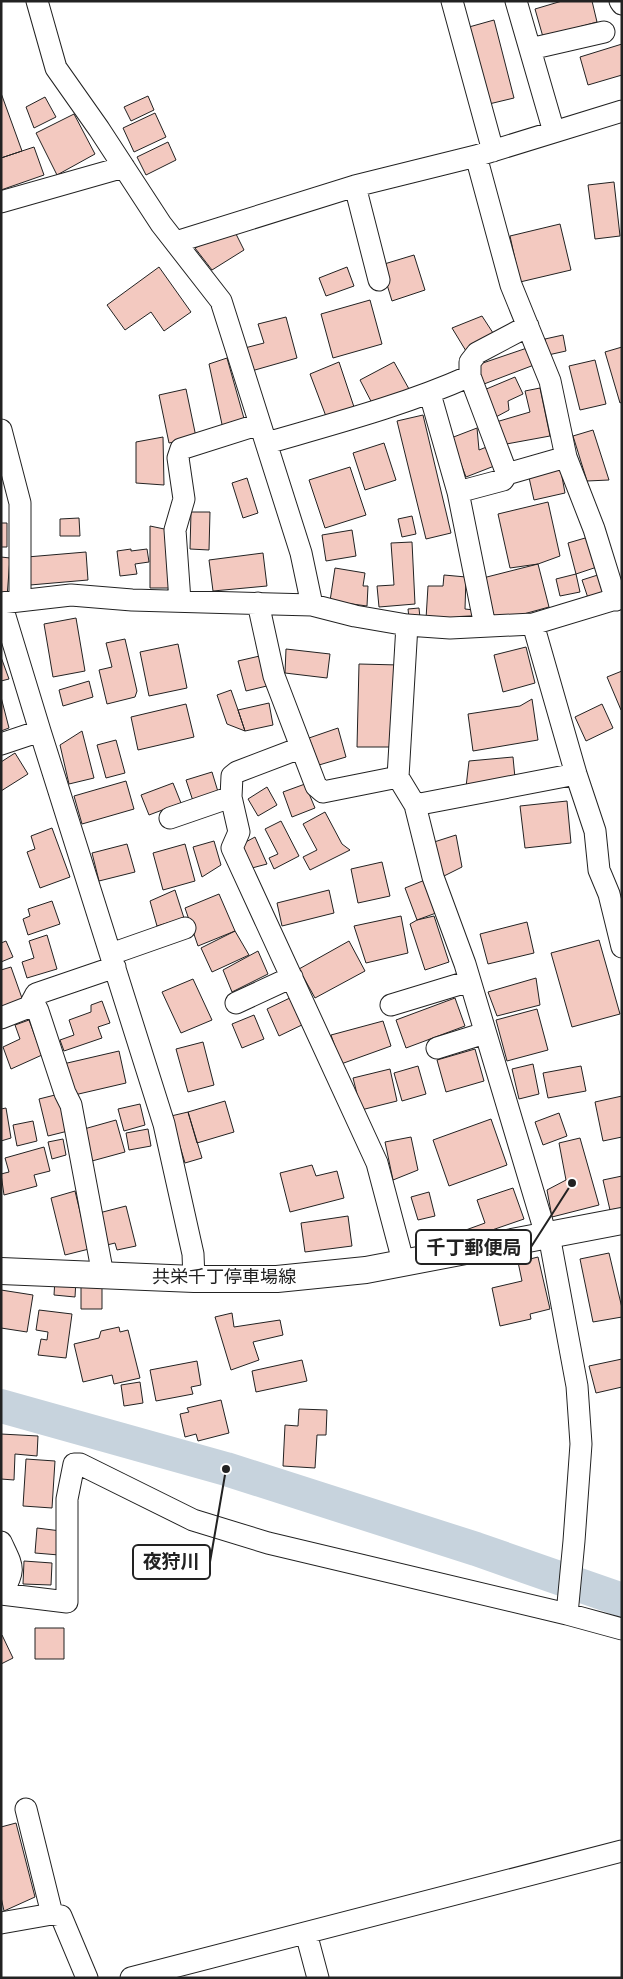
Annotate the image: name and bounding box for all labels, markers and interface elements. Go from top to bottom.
callout: 千丁郵便局 [416,1230,531,1264]
text: 千丁郵便局 [426,1236,522,1259]
street label: 共栄千丁停車場線 [152,1266,296,1287]
callout: 夜狩川 [133,1545,210,1579]
text: 夜狩川 [142,1550,200,1573]

